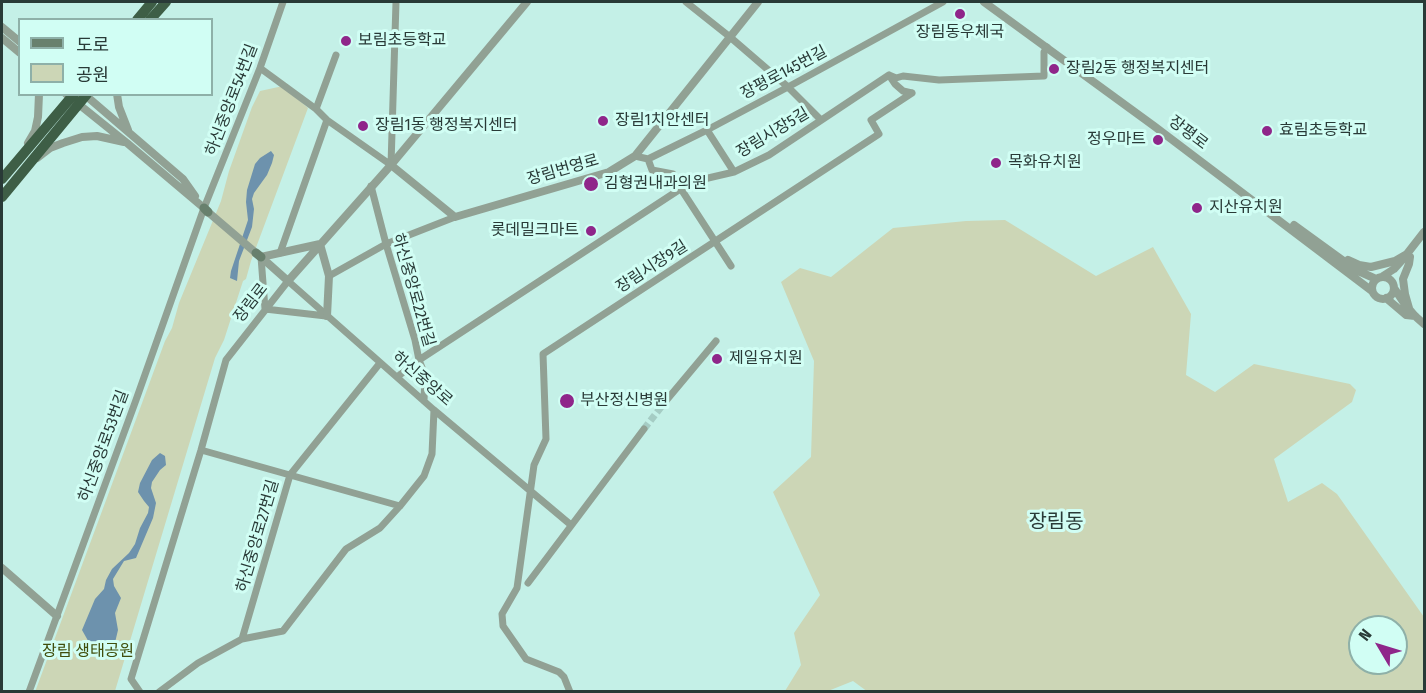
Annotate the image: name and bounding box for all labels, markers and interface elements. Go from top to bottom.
marker: 장림동우체국 [953,7,967,21]
legend [18,18,213,96]
place label: 장림동우체국 [916,23,1004,43]
place label: 보림초등학교 [358,31,446,51]
text: 도로 [76,34,109,56]
marker: 보림초등학교 [339,34,353,48]
street label: 하신중앙로54번길 [202,41,262,159]
street label: 장평로145번길 [738,42,830,104]
place label: 장림2동 행정복지센터 [1066,59,1209,79]
marker: 장림2동 행정복지센터 [1047,62,1061,76]
text: 공원 [76,64,109,86]
street label: 장림시장5길 [733,104,813,162]
place label: 장림1치안센터 [615,111,710,131]
street label: 장평로 [1165,112,1211,154]
marker: 장림1치안센터 [596,114,610,128]
place label: 장림1동 행정복지센터 [375,116,517,136]
marker: 장림1동 행정복지센터 [356,119,370,133]
place label: 효림초등학교 [1279,121,1367,141]
marker: 효림초등학교 [1260,124,1274,138]
place label: 정우마트 [1087,130,1146,150]
marker: 정우마트 [1151,133,1165,147]
street label: 장림번영로 [525,151,601,189]
place label: 목화유치원 [1008,153,1082,173]
marker: 목화유치원 [989,156,1003,170]
place label: 김형권내과의원 [604,174,707,194]
marker: 김형권내과의원 [582,175,600,193]
place label: 지산유치원 [1209,198,1283,218]
marker: 지산유치원 [1190,201,1204,215]
place label: 롯데밀크마트 [491,221,579,241]
marker: 롯데밀크마트 [584,224,598,238]
street label: 하신중앙로22번길 [388,231,438,349]
street label: 장림시장9길 [613,237,691,297]
street label: 장림로 [230,280,272,326]
street label: 하신중앙로 [388,348,456,410]
place label: 제일유치원 [729,349,803,369]
marker: 제일유치원 [710,352,724,366]
street label: 하신중앙로53번길 [75,388,133,504]
place label: 부산정신병원 [580,391,668,411]
marker: 부산정신병원 [558,392,576,410]
street label: 하신중앙로27번길 [233,477,283,595]
district label: 장림동 [1028,510,1084,534]
north arrow [1348,615,1408,675]
text: N [1355,625,1375,644]
park label: 장림 생태공원 [42,642,134,662]

